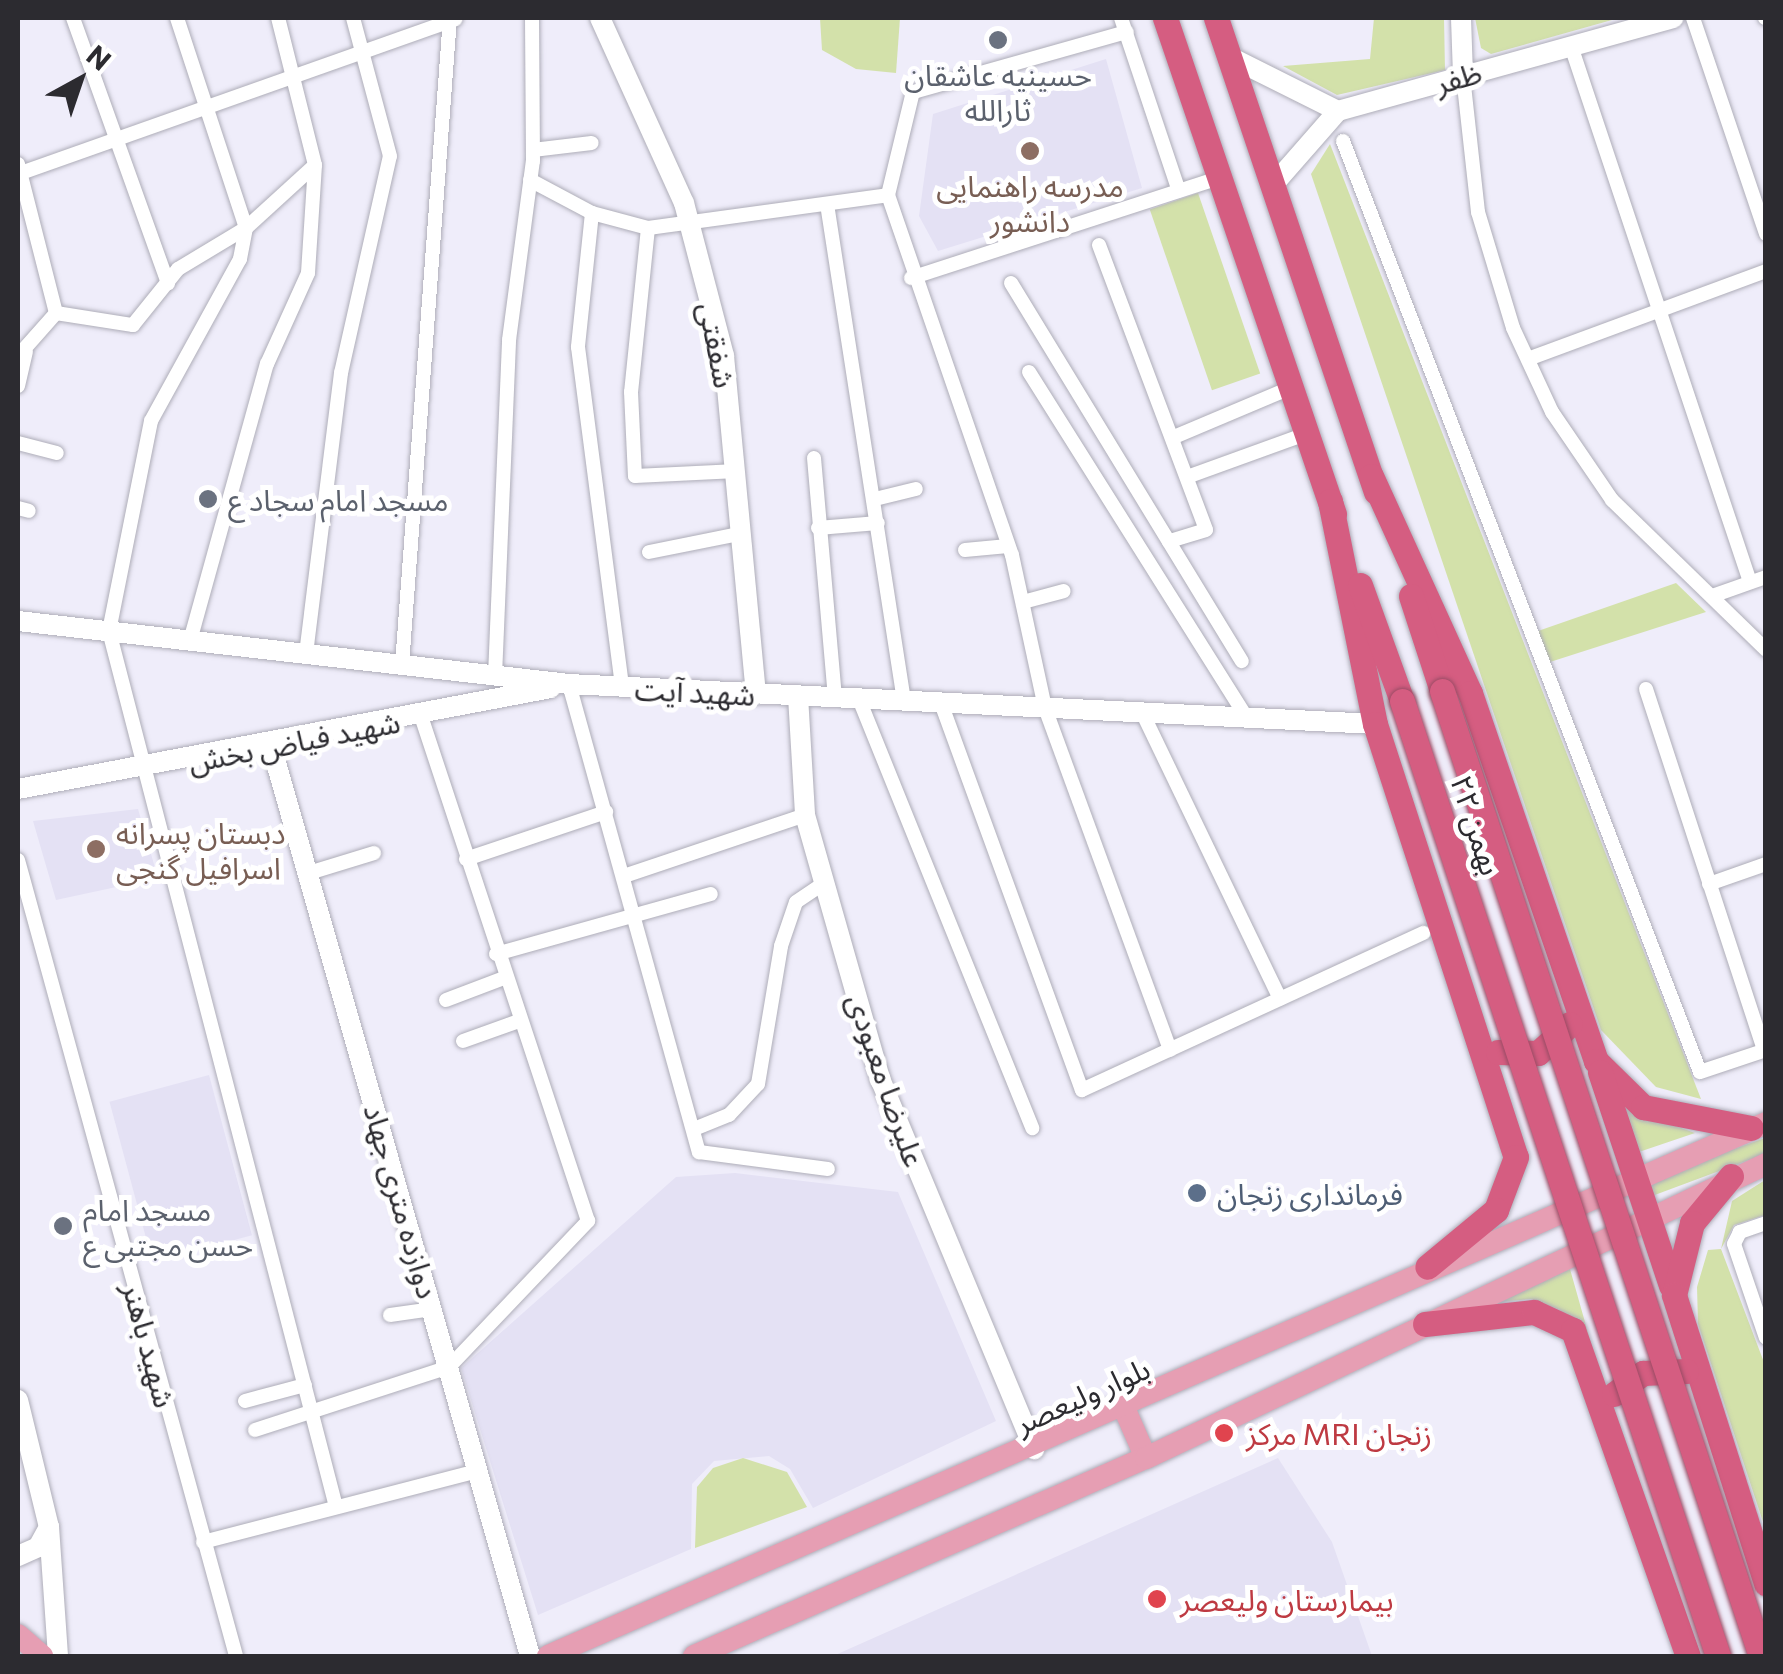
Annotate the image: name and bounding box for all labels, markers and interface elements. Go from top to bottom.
marker: حسینیه عاشقان ثارالله [987,29,1009,51]
north arrow [30,30,130,130]
text: N [80,37,118,77]
street label: ظفر [1430,53,1486,101]
place label: حسینیه عاشقان ثارالله [904,56,1092,126]
marker: مدرسه راهنمایی دانشور [1019,140,1041,162]
place label: مدرسه راهنمایی دانشور [936,167,1124,238]
street label: شفقتی [692,299,744,391]
place label: مسجد امام سجاد ع [228,481,449,517]
marker: مسجد امام سجاد ع [197,488,219,510]
street label: شهید آیت [634,670,756,712]
street label: شهید فیاض بخش [185,703,403,779]
street label: ۲۲ بهمن [1444,771,1510,879]
place label: دبستان پسرانه اسرافیل گنجی [116,814,285,884]
marker: دبستان پسرانه اسرافیل گنجی [85,838,107,860]
street label: علیرضا معبودی [841,989,933,1171]
street label: دوازده متری جهاد [357,1100,447,1302]
place label: فرمانداری زنجان [1217,1175,1403,1211]
marker: فرمانداری زنجان [1186,1182,1208,1204]
place label: مسجد امام حسن مجتبی ع [83,1191,253,1262]
marker: مسجد امام حسن مجتبی ع [52,1215,74,1237]
street label: شهید باهنر [116,1279,184,1411]
street label: بلوار ولیعصر [1009,1349,1155,1441]
place label: مرکز MRI زنجان [1246,1415,1432,1451]
marker: مرکز MRI زنجان [1211,1420,1237,1446]
place label: بیمارستان ولیعصر [1180,1581,1394,1617]
marker: بیمارستان ولیعصر [1144,1586,1170,1612]

